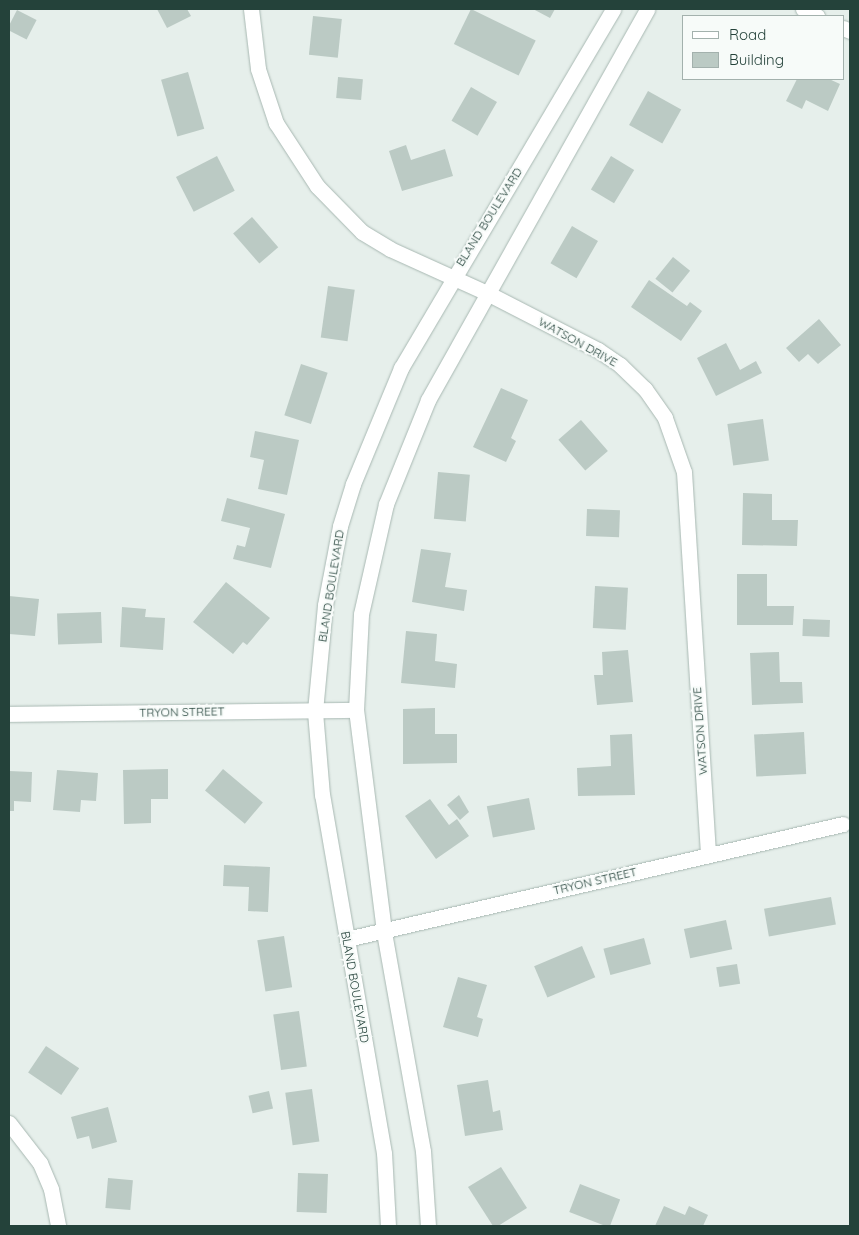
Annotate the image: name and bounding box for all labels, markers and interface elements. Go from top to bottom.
legend [682,15,844,80]
text: Road [729,25,766,44]
text: Building [729,50,784,69]
street label: BLAND BOULEVARD [453,165,525,269]
street label: WATSON DRIVE [536,314,620,370]
street label: BLAND BOULEVARD [315,529,347,643]
street label: WATSON DRIVE [690,687,710,775]
street label: TRYON STREET [139,704,225,720]
street label: TRYON STREET [552,864,638,898]
street label: BLAND BOULEVARD [338,930,372,1044]

